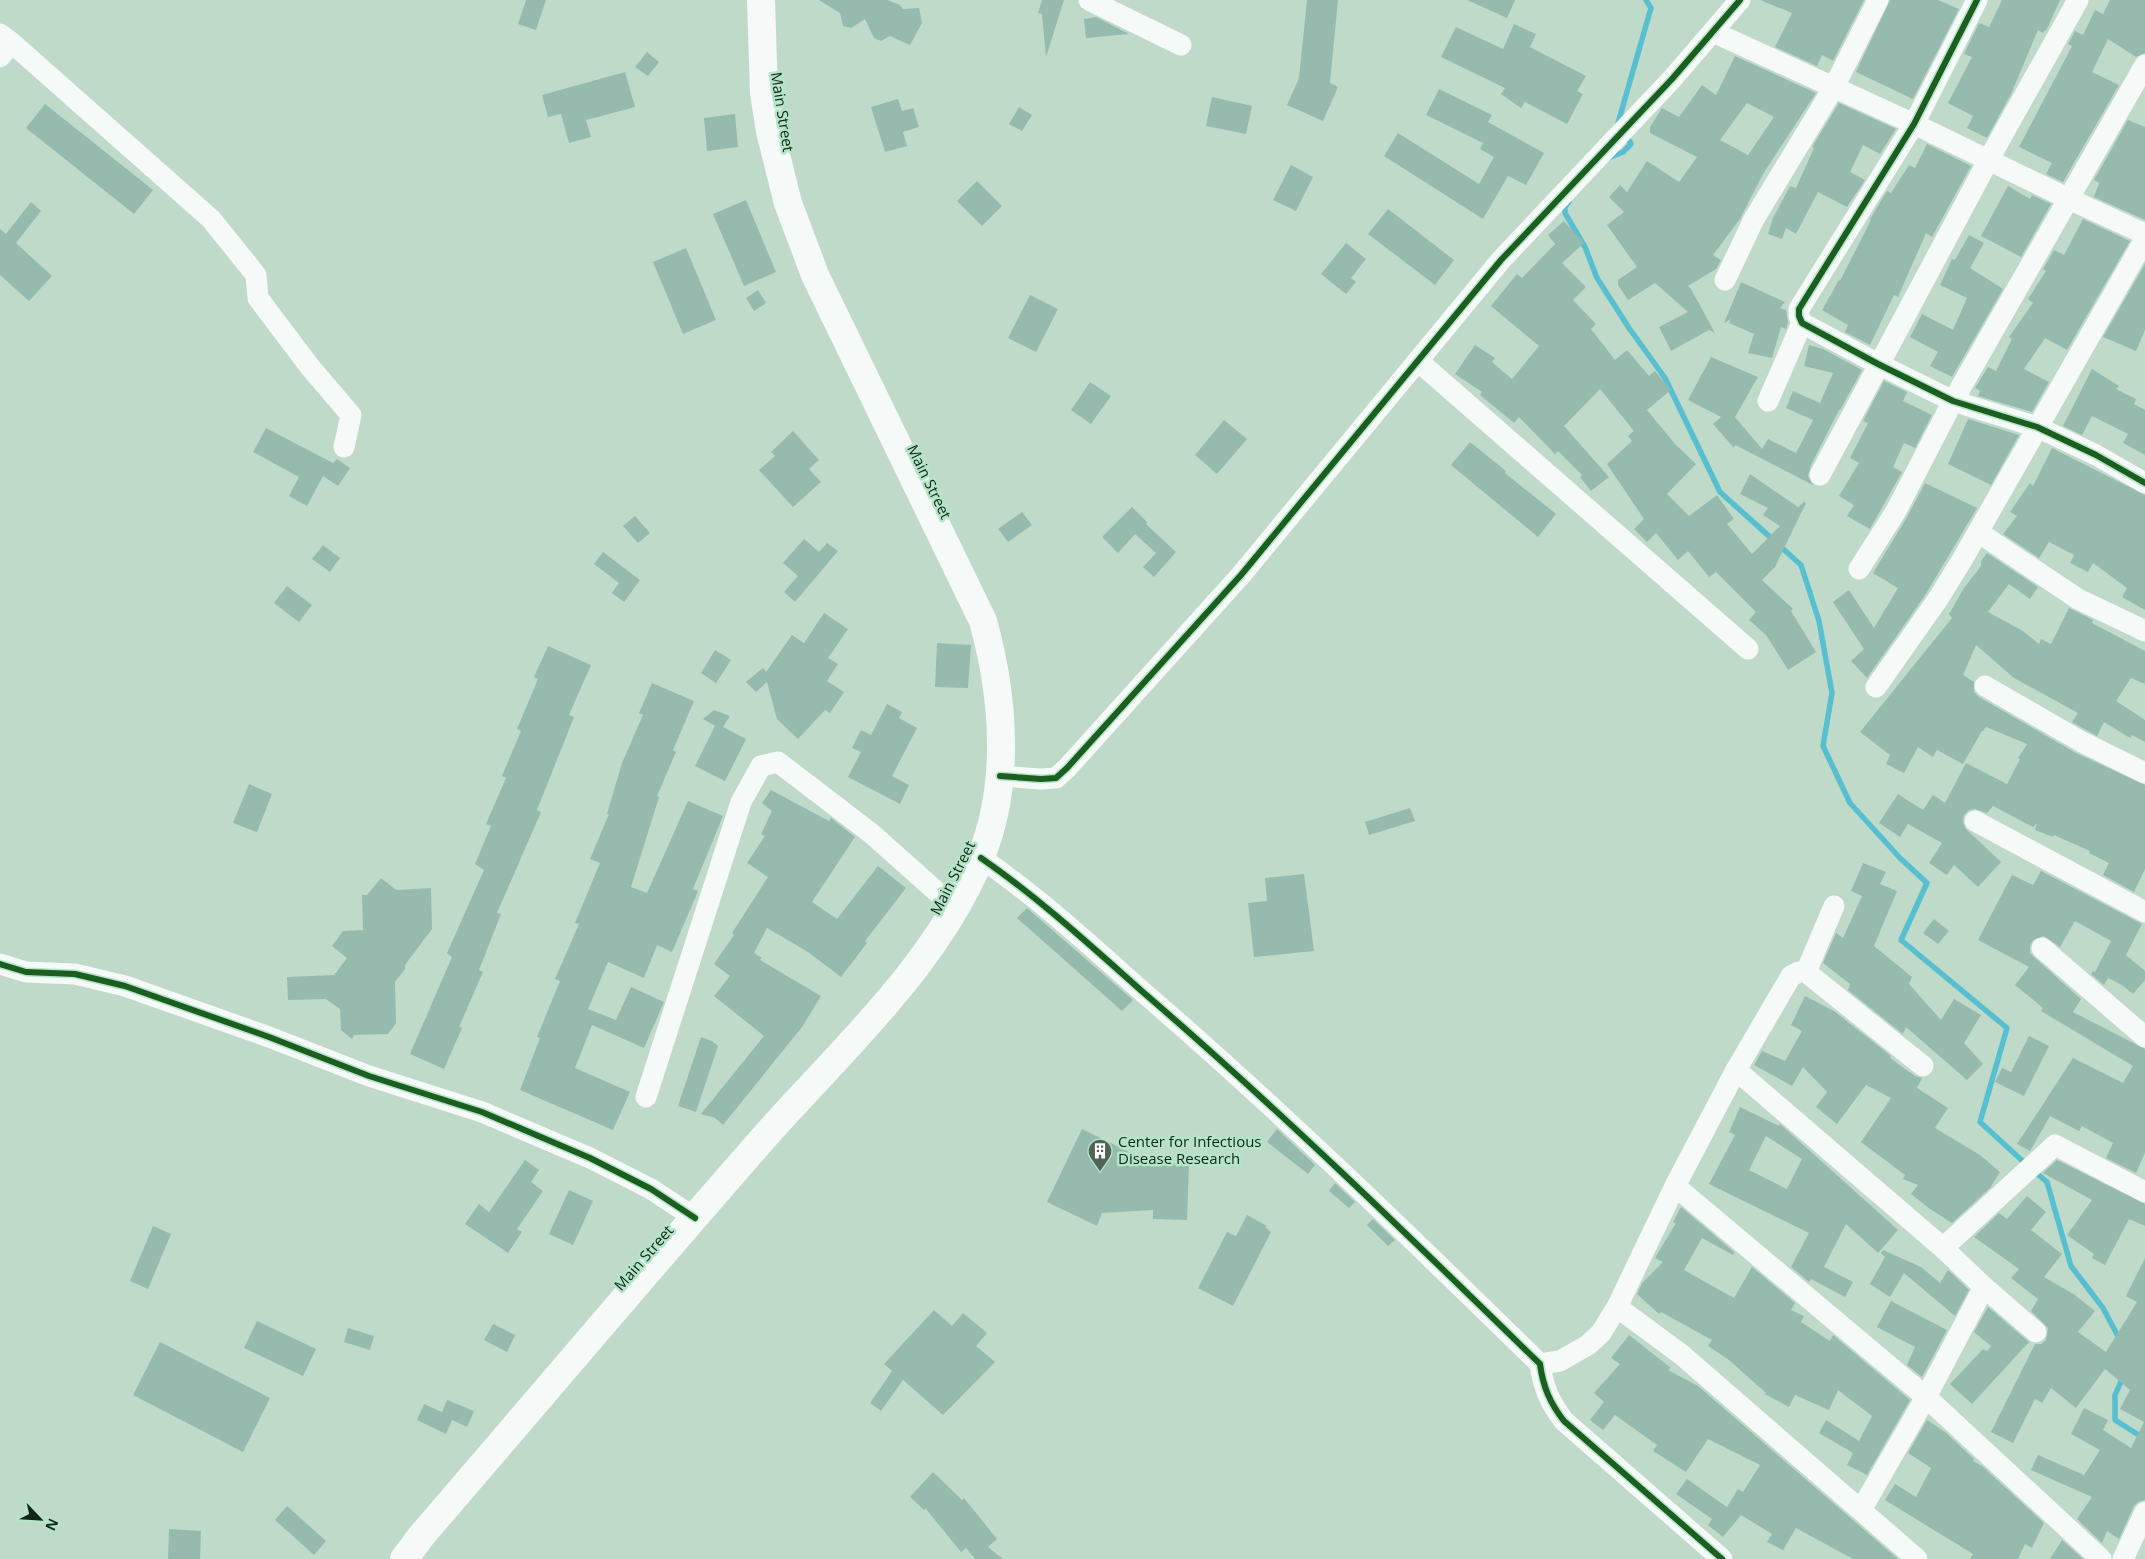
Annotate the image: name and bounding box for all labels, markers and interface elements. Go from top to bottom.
street label: Main Street [767,70,799,153]
street label: Main Street [903,441,957,522]
street label: Main Street [925,837,979,918]
place label: Center for Infectious Disease Research [1118,1131,1262,1168]
building icon: Center for Infectious Disease Research [1087,1138,1113,1172]
street label: Main Street [609,1220,677,1294]
north arrow [15,1494,65,1544]
text: N [41,1516,63,1534]

